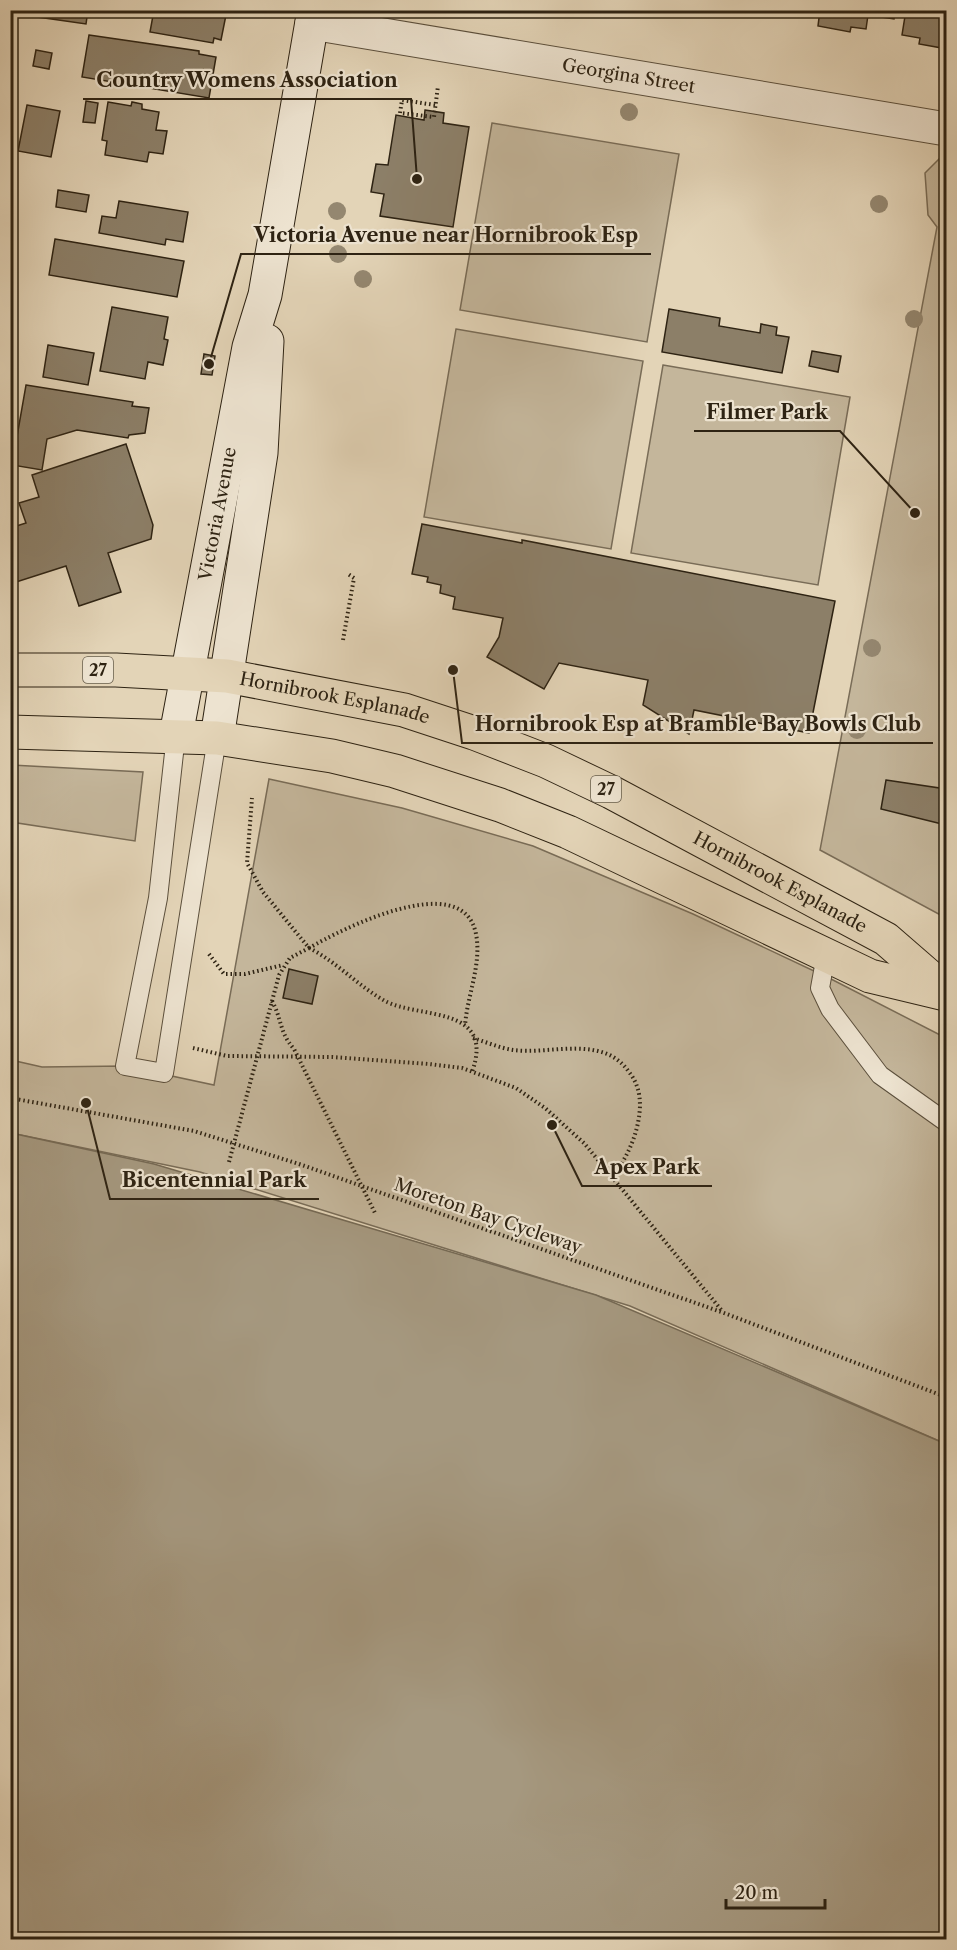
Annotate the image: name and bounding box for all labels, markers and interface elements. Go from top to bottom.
street label: Georgina Street [560,54,697,98]
callout: Country Womens Association [83,61,411,99]
text: Country Womens Association [96,68,398,92]
callout: Victoria Avenue near Hornibrook Esp [241,216,651,254]
text: Victoria Avenue near Hornibrook Esp [253,223,638,247]
callout: Filmer Park [694,393,840,431]
text: Filmer Park [706,400,829,424]
street label: Victoria Avenue [194,445,241,584]
road number: 27 [83,657,113,683]
street label: Hornibrook Esplanade [238,668,433,729]
callout: Hornibrook Esp at Bramble Bay Bowls Club [462,705,933,743]
text: Hornibrook Esp at Bramble Bay Bowls Club [475,712,921,736]
road number: 27 [591,776,621,802]
street label: Hornibrook Esplanade [689,827,871,938]
callout: Apex Park [582,1148,712,1186]
text: Apex Park [593,1155,701,1179]
callout: Bicentennial Park [110,1161,319,1199]
text: Bicentennial Park [122,1168,307,1192]
street label: Moreton Bay Cycleway [391,1174,586,1259]
scale bar [726,1872,825,1910]
text: 20 m [735,1882,779,1904]

